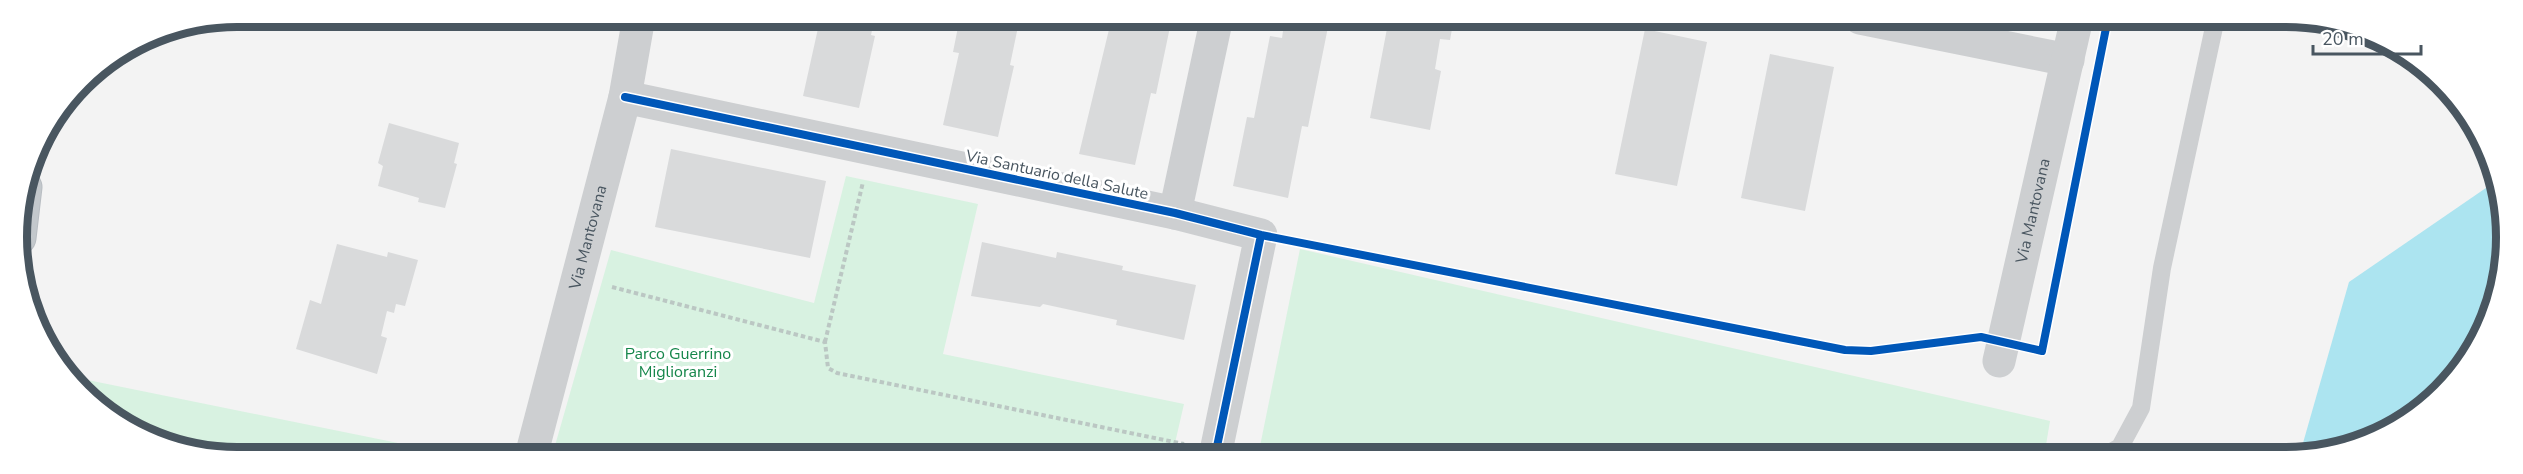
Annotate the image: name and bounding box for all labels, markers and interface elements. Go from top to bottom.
scale bar [2313,18,2421,56]
text: 20 m [2322,27,2364,51]
street label: Via Santuario della Salute [963,145,1150,205]
street label: Via Mantovana [2010,156,2056,266]
street label: Via Mantovana [564,183,612,293]
park label: Parco Guerrino Miglioranzi [625,343,731,383]

